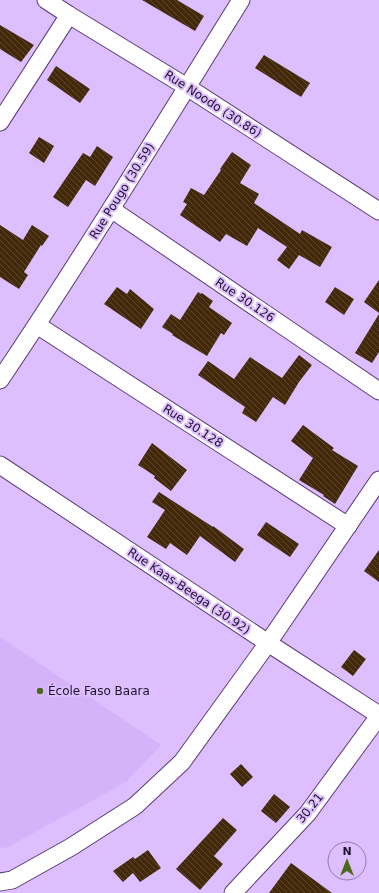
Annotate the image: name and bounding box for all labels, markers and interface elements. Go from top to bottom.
street label: Rue Noodo (30.86) [162,67,264,141]
street label: Rue Pougo (30.59) [87,140,157,242]
street label: Rue 30.126 [213,275,277,325]
street label: Rue 30.128 [160,401,226,451]
street label: Rue Kaas-Beega (30.92) [125,545,253,637]
place label: École Faso Baara [48,683,150,698]
marker: École Faso Baara [35,686,45,696]
street label: 30.21 [294,790,326,826]
north arrow [327,841,367,881]
text: N [342,845,352,858]

